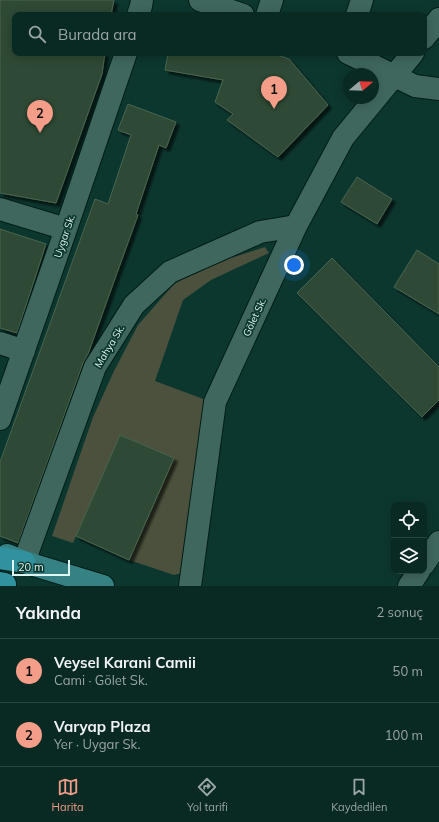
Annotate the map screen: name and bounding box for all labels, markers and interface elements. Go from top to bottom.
search box [12,12,427,56]
icon: search [26,23,48,45]
text: Burada ara [58,25,137,44]
north arrow [343,68,379,104]
pin: 1 [261,76,287,109]
pin: 2 [27,100,53,133]
street label: Uygar Sk. [51,213,78,259]
your location [284,255,304,275]
street label: Gölet Sk. [240,296,269,338]
street label: Mahya Sk. [92,322,127,370]
map controls [391,502,427,574]
button: locate [391,502,427,538]
button: layers [391,538,427,574]
scale bar [12,558,70,577]
text: 20 m [18,560,44,574]
text: Yakında [16,602,81,623]
text: 2 sonuç [376,604,423,620]
text: Veysel Karani Camii [54,653,196,672]
text: 1 [25,663,33,679]
text: 50 m [393,663,423,679]
text: Cami · Gölet Sk. [54,672,148,688]
text: Varyap Plaza [54,717,151,736]
text: 2 [25,727,33,743]
text: 100 m [385,727,423,743]
text: Yer · Uygar Sk. [54,736,140,752]
tab: Harita [52,776,84,814]
tab: Yol tarifi [187,776,228,814]
tab: Kaydedilen [331,776,387,814]

